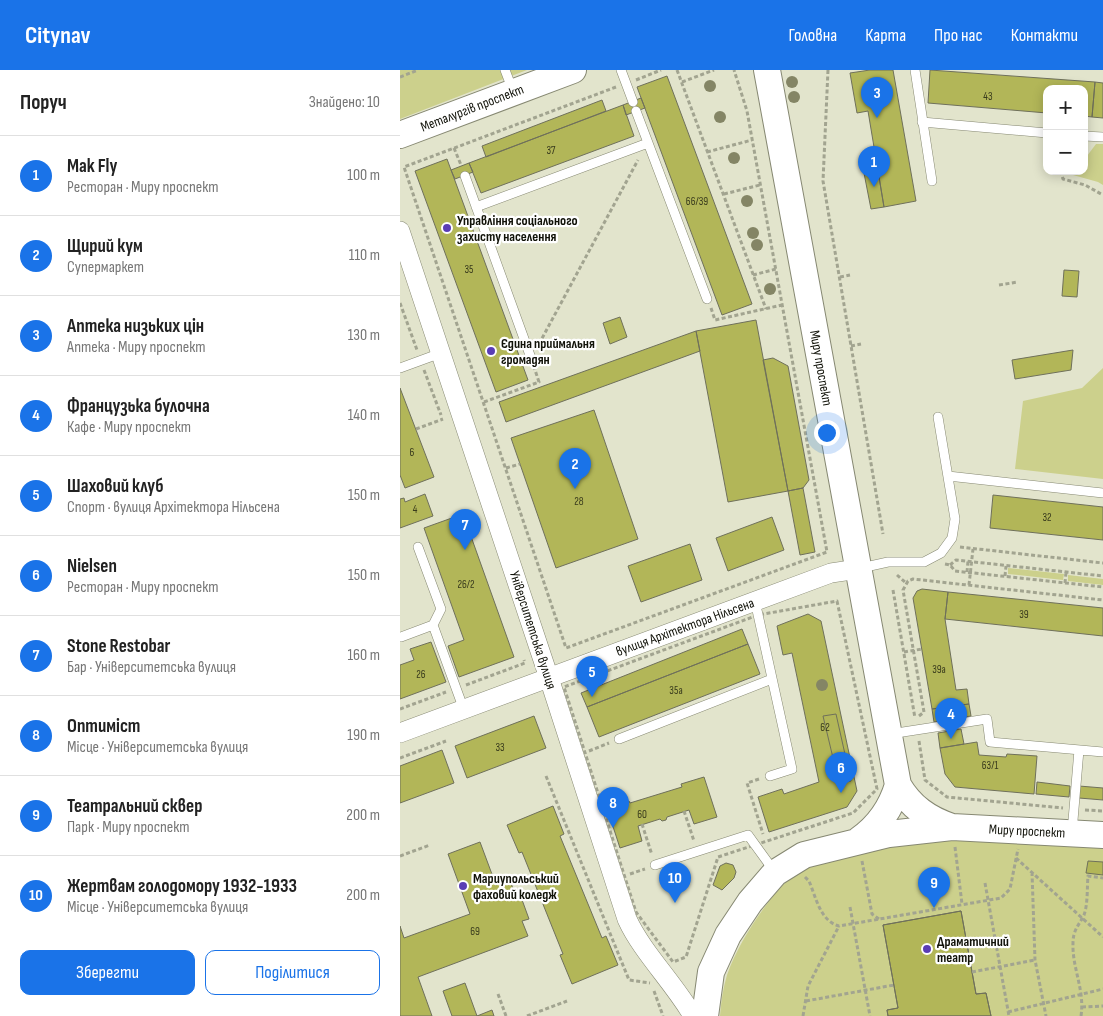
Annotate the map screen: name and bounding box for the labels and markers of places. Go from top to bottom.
pin: 3 [861,77,893,118]
pin: 1 [858,146,890,187]
place label: Управління соціального захисту населення [457,212,578,245]
marker: Управління соціального захисту населення [441,222,453,234]
place label: Єдина приймальня громадян [501,335,595,368]
marker: Єдина приймальня громадян [485,345,497,357]
pin: 2 [559,448,591,489]
pin: 7 [449,509,481,550]
pin: 5 [576,656,608,697]
pin: 4 [935,698,967,739]
pin: 6 [825,752,857,793]
pin: 8 [597,787,629,828]
pin: 10 [659,862,691,903]
pin: 9 [918,867,950,908]
place label: Мариупольський фаховий коледж [473,870,559,903]
marker: Мариупольський фаховий коледж [457,880,469,892]
place label: Драматичний театр [937,933,1009,966]
marker: Драматичний театр [921,943,933,955]

